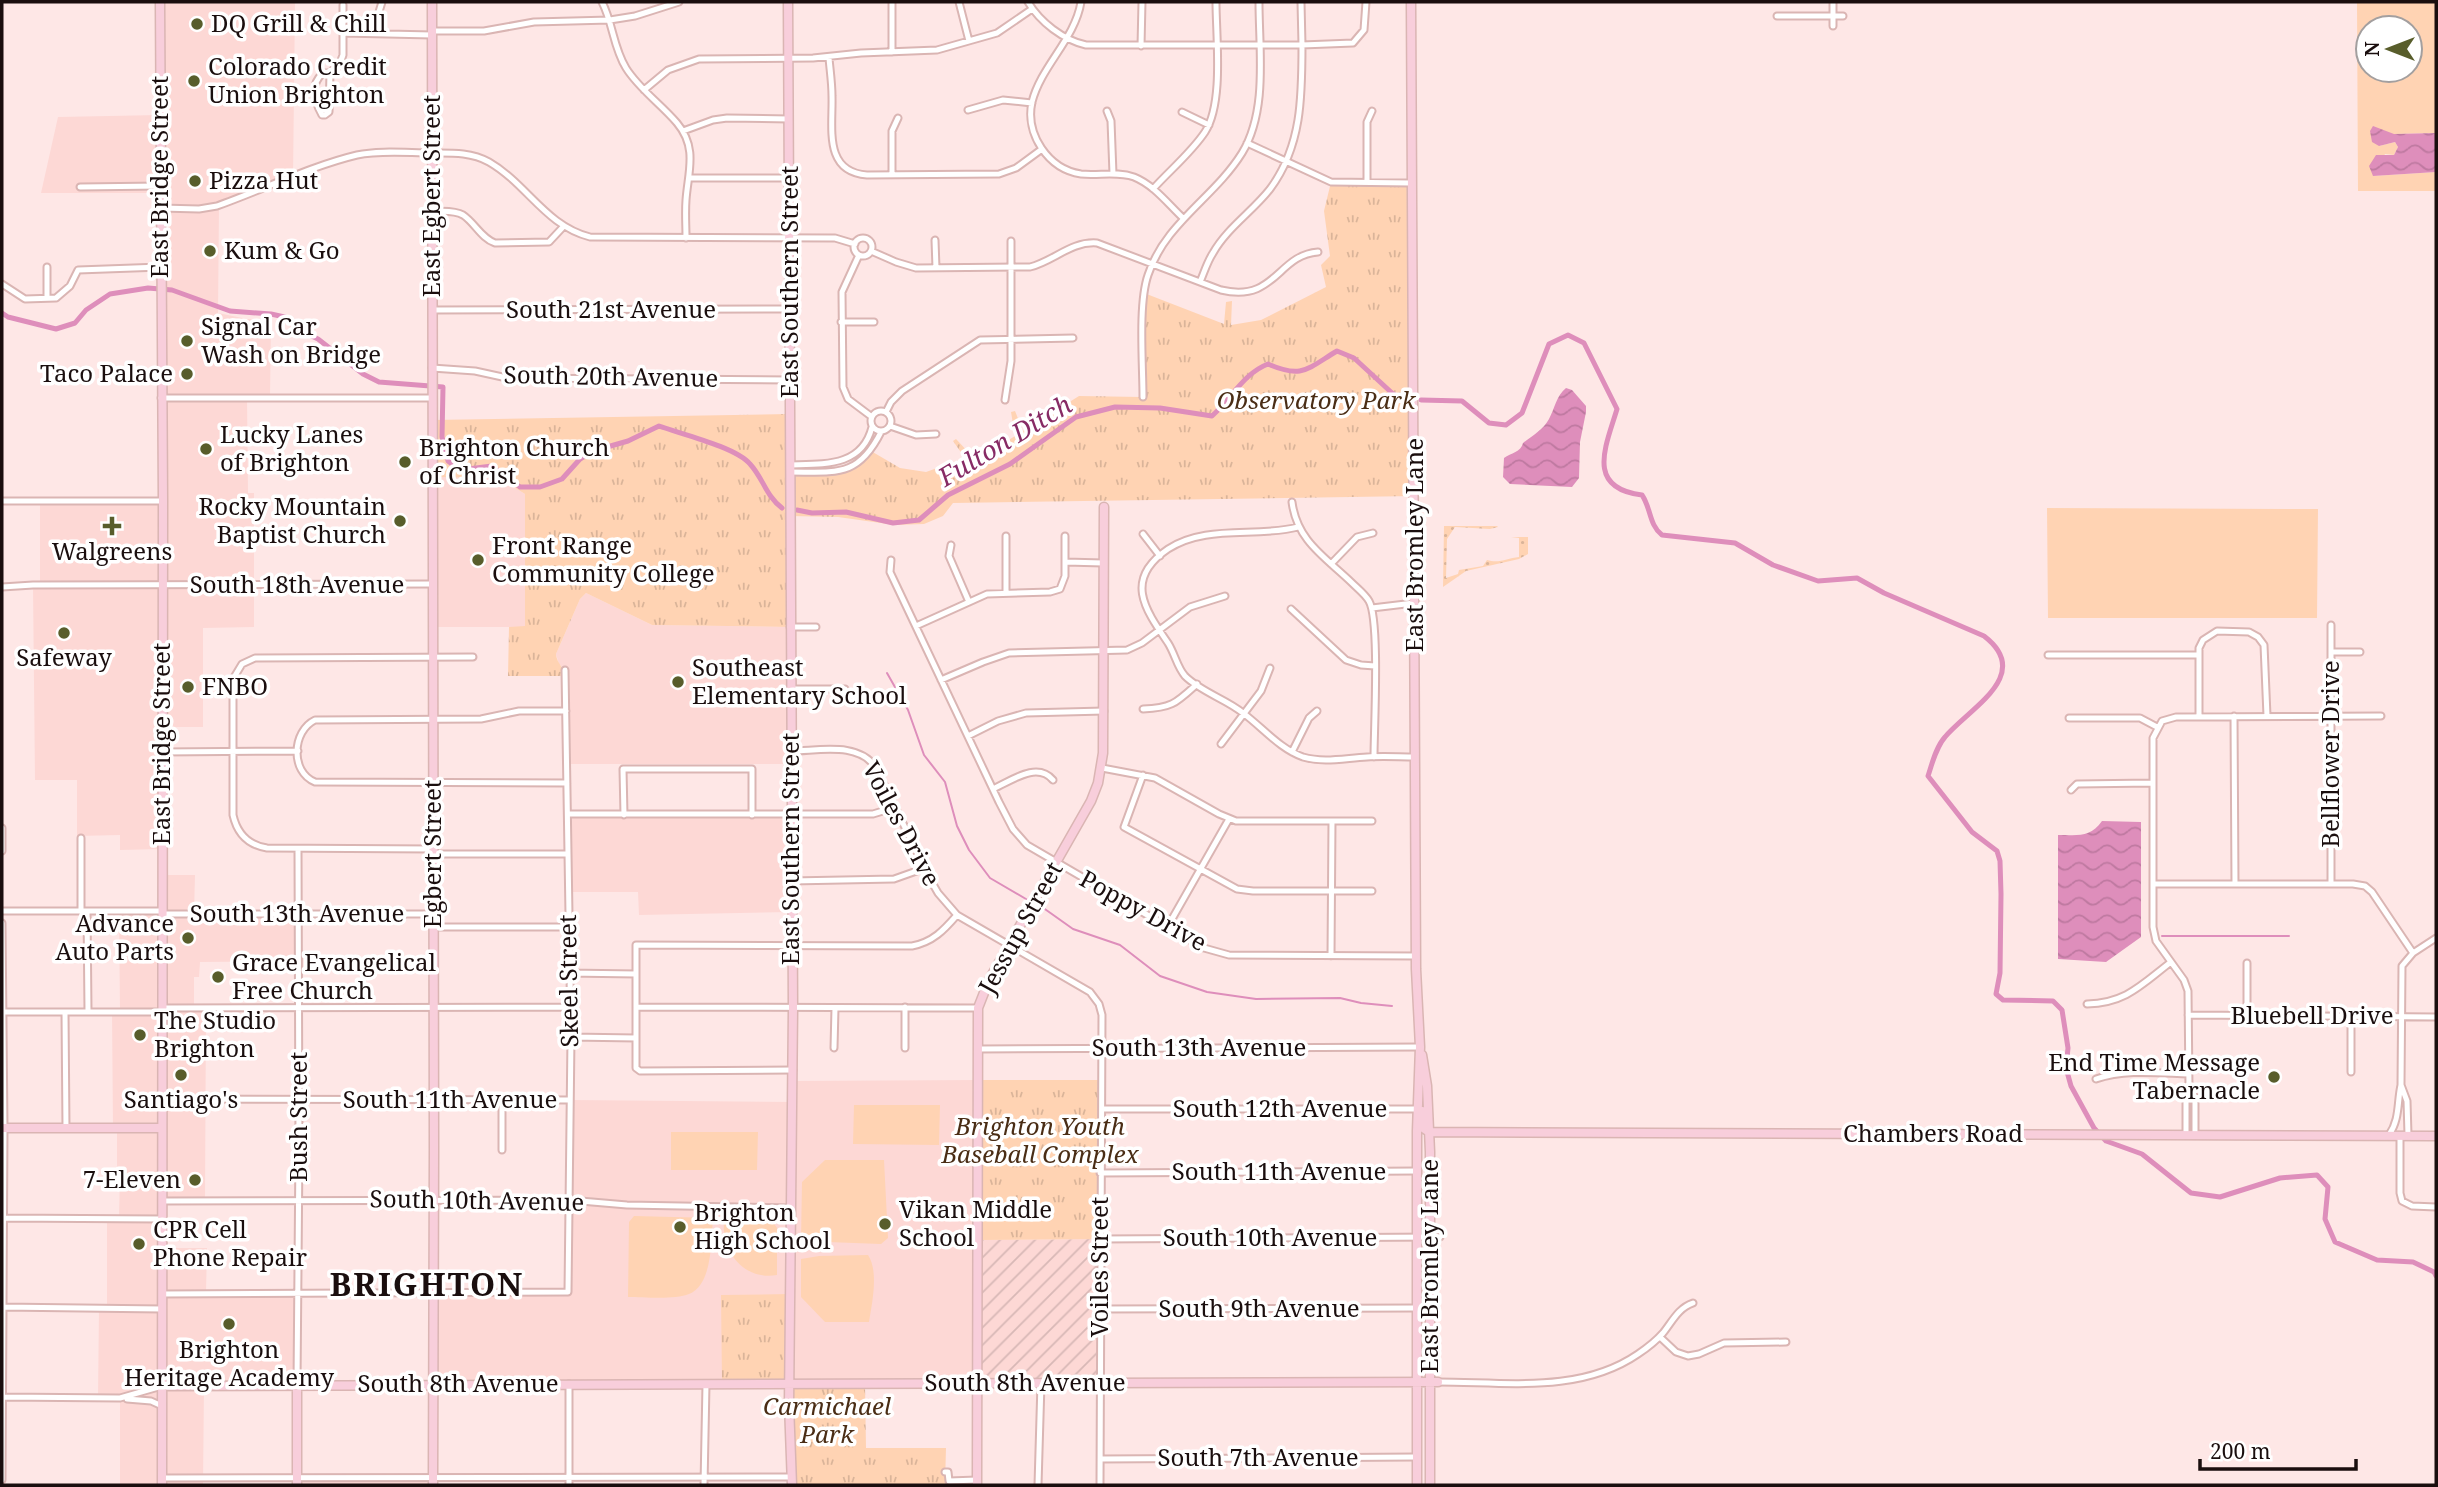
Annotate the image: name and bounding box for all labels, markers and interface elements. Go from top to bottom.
place label: DQ Grill & Chill [211,6,387,39]
north arrow [2354,14,2424,84]
marker: DQ Grill & Chill [189,16,205,32]
text: N [2359,41,2385,56]
place label: Colorado Credit Union Brighton [208,49,387,110]
marker: Colorado Credit Union Brighton [186,73,202,89]
street label: East Bridge Street [142,76,175,278]
street label: East Egbert Street [414,95,447,297]
place label: Pizza Hut [209,163,318,196]
street label: East Southern Street [772,166,805,398]
marker: Pizza Hut [187,173,203,189]
place label: Kum & Go [224,233,340,266]
marker: Kum & Go [202,243,218,259]
street label: South 21st Avenue [506,292,716,325]
place label: Signal Car Wash on Bridge [201,309,381,370]
marker: Signal Car Wash on Bridge [179,333,195,349]
place label: Taco Palace [40,356,173,389]
street label: South 20th Avenue [503,357,719,394]
marker: Taco Palace [179,366,195,382]
park label: Observatory Park [1217,383,1417,416]
water label: Fulton Ditch [930,386,1078,495]
place label: Lucky Lanes of Brighton [220,417,363,478]
place label: Brighton Church of Christ [419,430,609,491]
street label: East Bromley Lane [1397,438,1430,652]
marker: Lucky Lanes of Brighton [198,441,214,457]
marker: Brighton Church of Christ [397,454,413,470]
place label: Rocky Mountain Baptist Church [199,489,386,550]
marker: Rocky Mountain Baptist Church [392,513,408,529]
marker: Walgreens [104,518,120,534]
place label: Front Range Community College [492,528,715,589]
place label: Walgreens [52,534,172,567]
marker: Front Range Community College [470,552,486,568]
street label: South 18th Avenue [190,567,404,600]
marker: Safeway [56,625,72,641]
place label: Safeway [16,640,112,673]
street label: East Bridge Street [144,643,177,845]
place label: Southeast Elementary School [692,650,907,711]
street label: Bellflower Drive [2313,660,2346,848]
place label: FNBO [202,669,268,702]
marker: Southeast Elementary School [670,674,686,690]
marker: FNBO [180,679,196,695]
street label: East Southern Street [773,733,806,965]
street label: Voiles Drive [856,755,949,891]
street label: Egbert Street [415,780,448,928]
street label: Jessup Street [969,855,1070,1000]
street label: Poppy Drive [1074,861,1213,958]
street label: South 13th Avenue [190,896,404,929]
place label: Advance Auto Parts [55,906,174,967]
street label: Skeel Street [550,914,585,1048]
marker: Advance Auto Parts [180,930,196,946]
place label: Grace Evangelical Free Church [232,945,436,1006]
marker: Grace Evangelical Free Church [210,969,226,985]
street label: Bluebell Drive [2230,998,2394,1031]
place label: The Studio Brighton [154,1003,276,1064]
marker: The Studio Brighton [132,1027,148,1043]
street label: South 13th Avenue [1092,1030,1306,1063]
place label: End Time Message Tabernacle [2048,1045,2260,1106]
street label: Bush Street [281,1052,314,1182]
marker: Santiago's [173,1067,189,1083]
marker: End Time Message Tabernacle [2266,1069,2282,1085]
place label: Santiago's [124,1082,238,1115]
street label: South 11th Avenue [343,1082,557,1115]
street label: South 12th Avenue [1173,1091,1387,1124]
park label: Brighton Youth Baseball Complex [940,1109,1139,1170]
street label: Chambers Road [1843,1116,2023,1149]
street label: South 11th Avenue [1172,1154,1386,1187]
street label: East Bromley Lane [1412,1159,1445,1373]
place label: 7-Eleven [83,1162,181,1195]
marker: 7-Eleven [187,1172,203,1188]
street label: South 10th Avenue [369,1181,585,1218]
place label: Vikan Middle School [899,1192,1052,1253]
place label: Brighton High School [694,1195,831,1256]
street label: Voiles Street [1082,1197,1115,1337]
place label: CPR Cell Phone Repair [153,1212,307,1273]
marker: Vikan Middle School [877,1216,893,1232]
marker: Brighton High School [672,1219,688,1235]
street label: South 10th Avenue [1163,1220,1377,1253]
marker: CPR Cell Phone Repair [131,1236,147,1252]
district label: BRIGHTON [330,1262,524,1305]
street label: South 9th Avenue [1158,1291,1360,1324]
marker: Brighton Heritage Academy [221,1316,237,1332]
place label: Brighton Heritage Academy [124,1332,334,1393]
street label: South 8th Avenue [924,1365,1126,1398]
street label: South 8th Avenue [357,1366,559,1399]
park label: Carmichael Park [763,1389,892,1450]
scale bar [2200,1428,2356,1472]
text: 200 m [2210,1437,2271,1465]
street label: South 7th Avenue [1157,1440,1359,1473]

